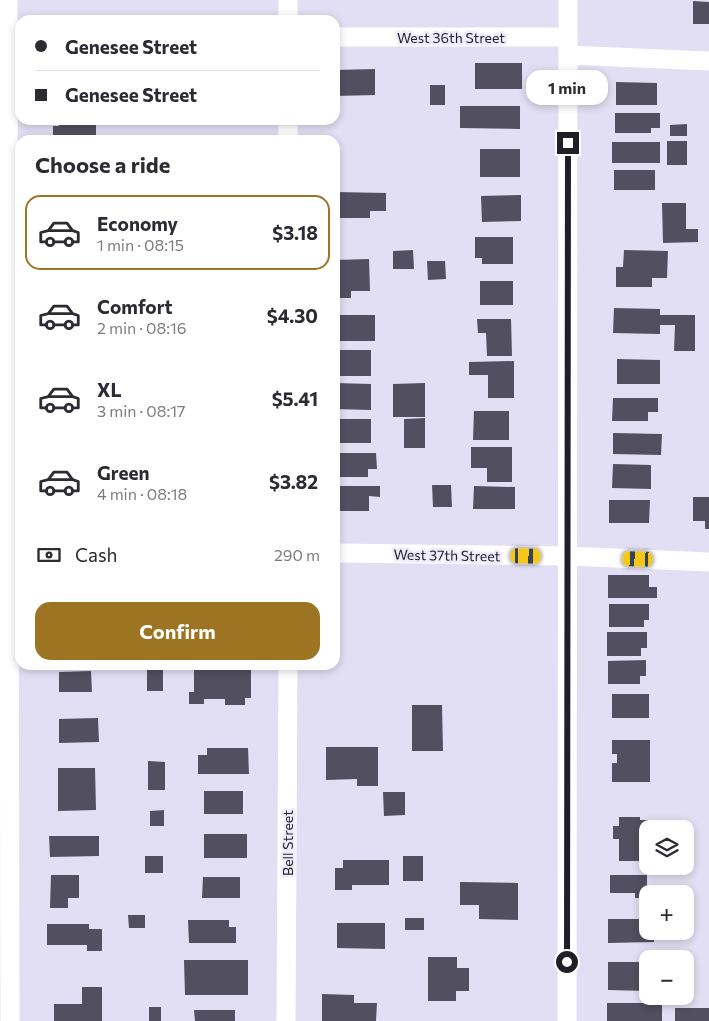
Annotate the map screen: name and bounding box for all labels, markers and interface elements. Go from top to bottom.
street label: West 36th Street [397,29,505,46]
text: Genesee Street [65,35,197,58]
callout: 1 min [527,70,609,106]
text: 1 min [548,78,586,97]
text: Genesee Street [65,83,197,106]
route end [557,132,579,154]
text: Choose a ride [35,151,170,178]
icon: car [37,210,82,255]
text: Economy [97,212,178,235]
text: $3.18 [272,221,318,244]
text: 1 min · 08:15 [97,235,184,254]
icon: car [37,293,82,338]
text: Comfort [97,295,173,318]
text: $4.30 [267,304,318,327]
text: 2 min · 08:16 [97,318,187,337]
icon: car [37,376,82,421]
text: XL [97,378,122,401]
text: $5.41 [272,387,318,410]
text: 3 min · 08:17 [97,401,186,420]
icon: car [37,459,82,504]
text: Green [97,461,149,484]
text: $3.82 [269,470,318,493]
text: 4 min · 08:18 [97,484,187,503]
icon: cash [35,541,63,569]
text: Cash [75,543,117,566]
text: 290 m [274,545,320,564]
street label: West 37th Street [393,546,501,564]
car [510,548,541,564]
car [622,551,653,567]
button: Confirm [35,602,320,660]
street label: Bell Street [279,810,296,876]
map controls [639,820,694,1005]
button: layers [639,820,694,875]
button: + [639,885,694,940]
button: − [639,950,694,1005]
route start [556,951,578,973]

